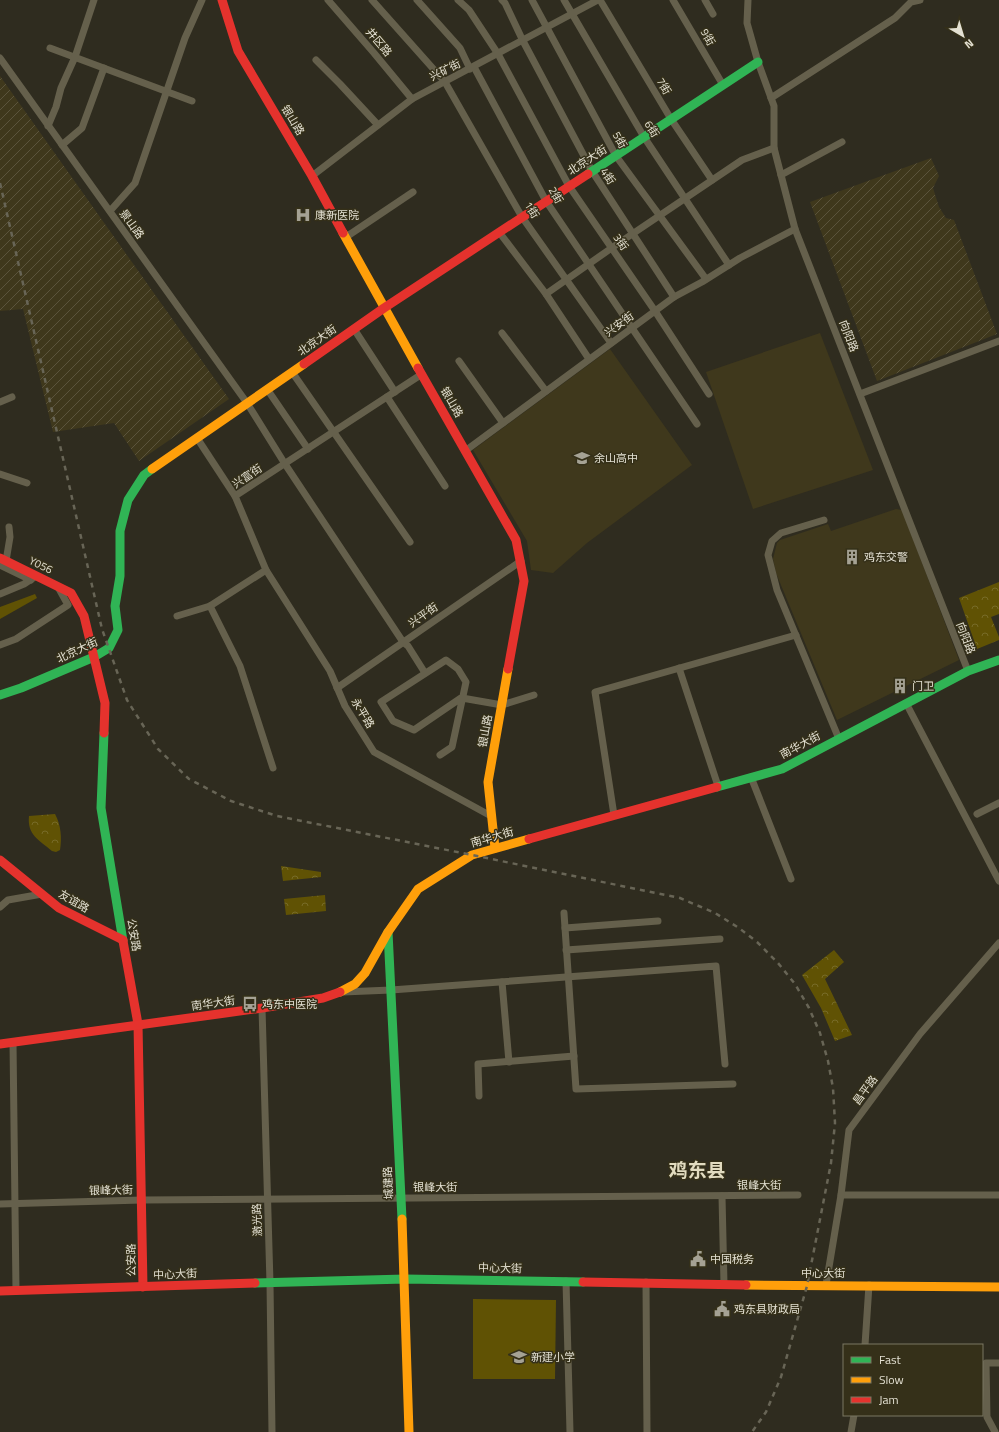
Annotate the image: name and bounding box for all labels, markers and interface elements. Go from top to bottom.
north arrow [943,16,983,56]
street label: 井区路 [362,24,396,60]
street label: 9街 [697,26,719,48]
text: N [961,35,977,53]
street label: 兴矿街 [427,55,463,85]
street label: 7街 [653,75,675,97]
street label: 银山路 [278,102,308,138]
street label: 6街 [641,117,663,141]
street label: 5街 [609,129,631,151]
street label: 北京大街 [564,141,610,179]
street label: 4街 [597,164,619,188]
street label: 2街 [545,184,567,206]
street label: 1街 [521,198,543,222]
street label: 景山路 [116,206,148,242]
hospital icon: 康新医院 [294,206,312,224]
place label: 康新医院 [315,207,359,223]
street label: 3街 [610,230,632,254]
street label: 兴安街 [601,308,637,340]
street label: 向阳路 [836,318,862,354]
street label: 北京大街 [294,321,340,359]
street label: 银山路 [437,384,467,420]
school or university icon: 余山高中 [573,449,591,467]
place label: 余山高中 [594,450,638,466]
street label: 兴富街 [229,460,265,492]
building icon: 鸡东交警 [843,548,861,566]
place label: 鸡东交警 [864,549,908,565]
street label: Y056 [27,552,55,578]
street label: 兴平街 [405,599,441,631]
street label: 向阳路 [953,620,979,656]
street label: 北京大街 [54,633,100,667]
building icon: 门卫 [891,677,909,695]
place label: 门卫 [912,678,934,694]
street label: 永平路 [348,695,378,731]
street label: 银山路 [474,713,496,749]
street label: 南华大街 [777,728,823,762]
street label: 南华大街 [469,823,515,851]
street label: 友谊路 [56,886,92,916]
street label: 公安路 [123,917,145,953]
street label: 南华大街 [190,992,236,1014]
bus stop icon: 鸡东中医院 [241,995,259,1013]
place label: 鸡东中医院 [262,996,317,1012]
street label: 昌平路 [849,1072,881,1108]
district label: 鸡东县 [668,1155,726,1184]
street label: 城建路 [379,1166,397,1200]
street label: 银峰大街 [737,1177,781,1193]
street label: 银峰大街 [413,1179,457,1195]
street label: 银峰大街 [89,1182,133,1198]
street label: 激光路 [248,1203,266,1237]
street label: 公安路 [123,1243,139,1277]
public building icon: 中国税务 [689,1250,707,1268]
place label: 中国税务 [710,1251,754,1267]
street label: 中心大街 [478,1260,522,1276]
street label: 中心大街 [153,1265,197,1283]
street label: 中心大街 [801,1265,845,1281]
public building icon: 鸡东县财政局 [713,1300,731,1318]
place label: 鸡东县财政局 [734,1301,800,1317]
legend [843,1344,983,1416]
school or university icon: 新建小学 [510,1348,528,1366]
place label: 新建小学 [531,1349,575,1365]
text: Fast [879,1350,902,1369]
text: Slow [879,1370,904,1389]
text: Jam [879,1390,899,1409]

